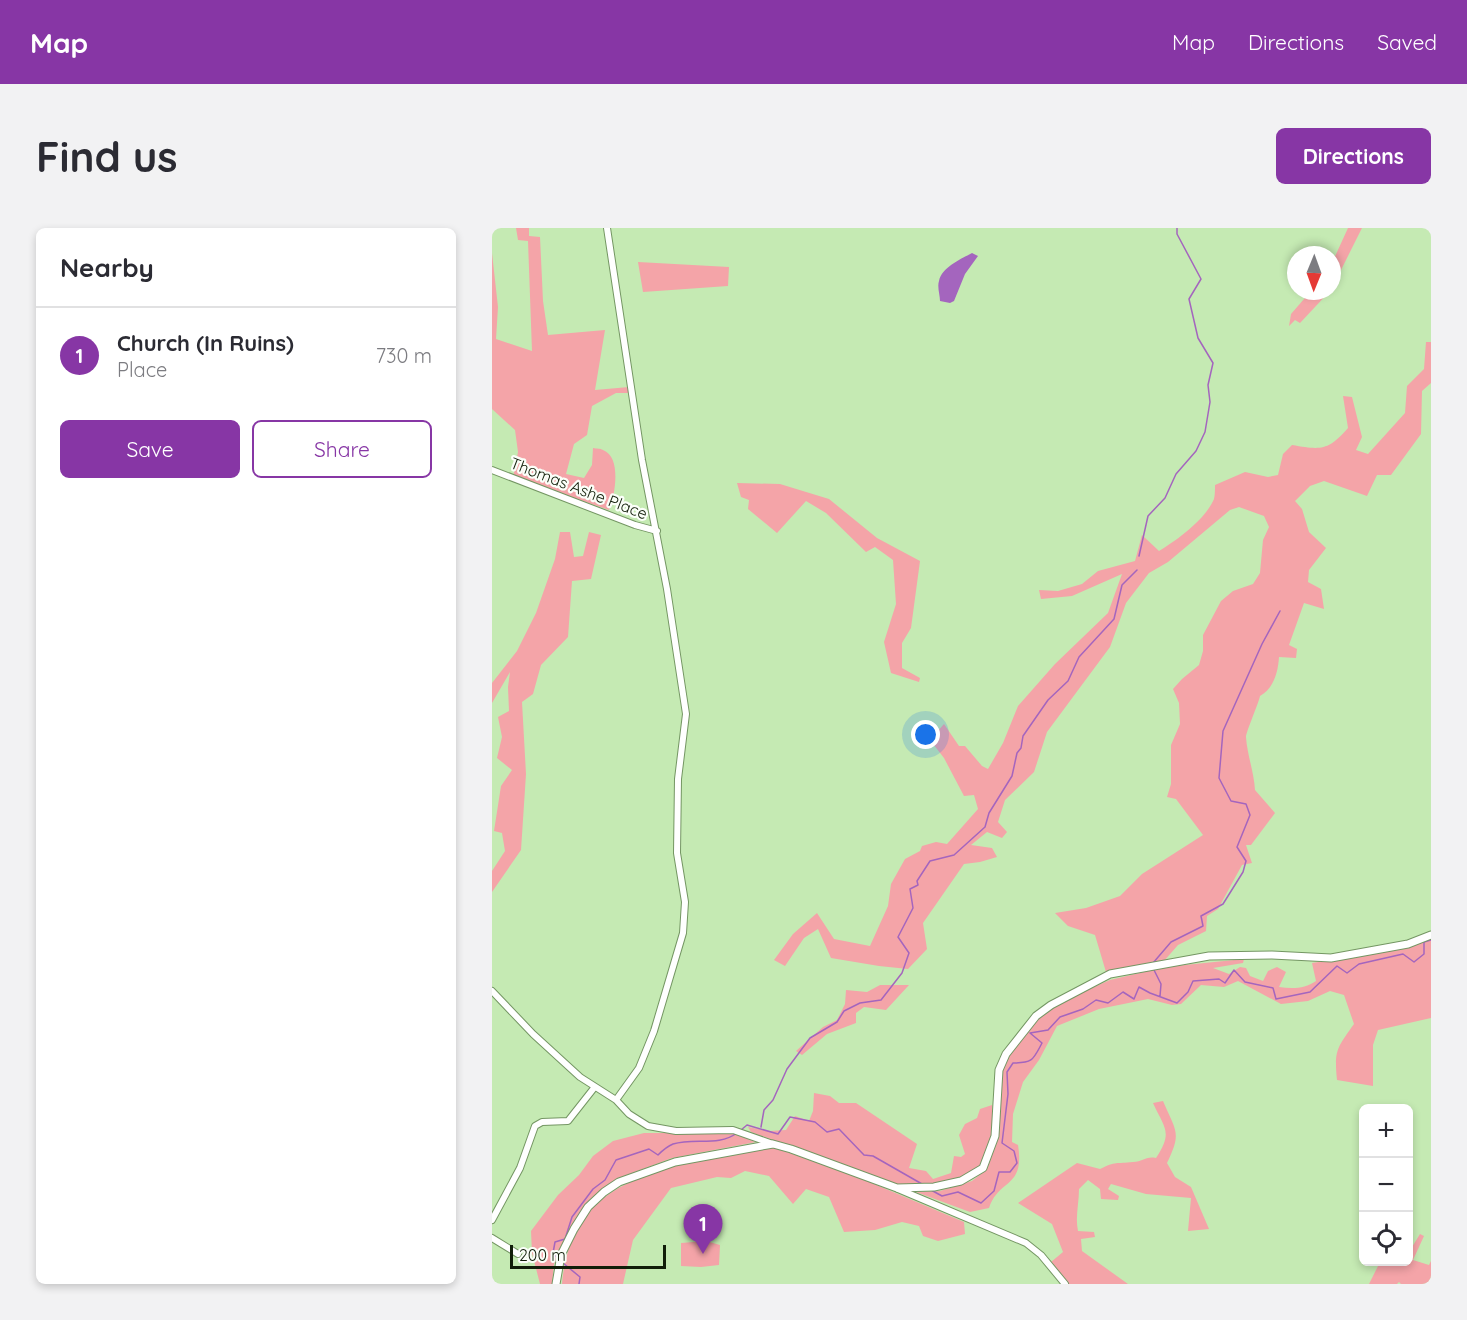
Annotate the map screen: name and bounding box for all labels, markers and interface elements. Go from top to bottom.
text: Map [30,25,88,60]
text: Map [1172,29,1215,55]
text: Directions [1248,29,1344,55]
text: Saved [1377,29,1437,55]
button: Directions [1276,128,1431,184]
text: Find us [36,130,178,183]
north arrow [1287,246,1341,300]
text: Nearby [60,251,154,284]
text: Church (In Ruins) [117,329,294,357]
text: 1 [76,343,83,368]
text: 730 m [376,343,432,368]
text: Place [117,357,167,382]
button: Save [60,420,240,478]
button: Share [252,420,432,478]
street label: Thomas Ashe Place [508,453,650,523]
your location [911,720,940,749]
map controls [1359,1104,1413,1266]
button: + [1359,1104,1413,1158]
button: − [1359,1158,1413,1212]
pin: 1 [684,1204,722,1254]
button: locate [1359,1212,1413,1266]
scale bar [510,1242,666,1270]
text: 200 m [519,1245,566,1265]

